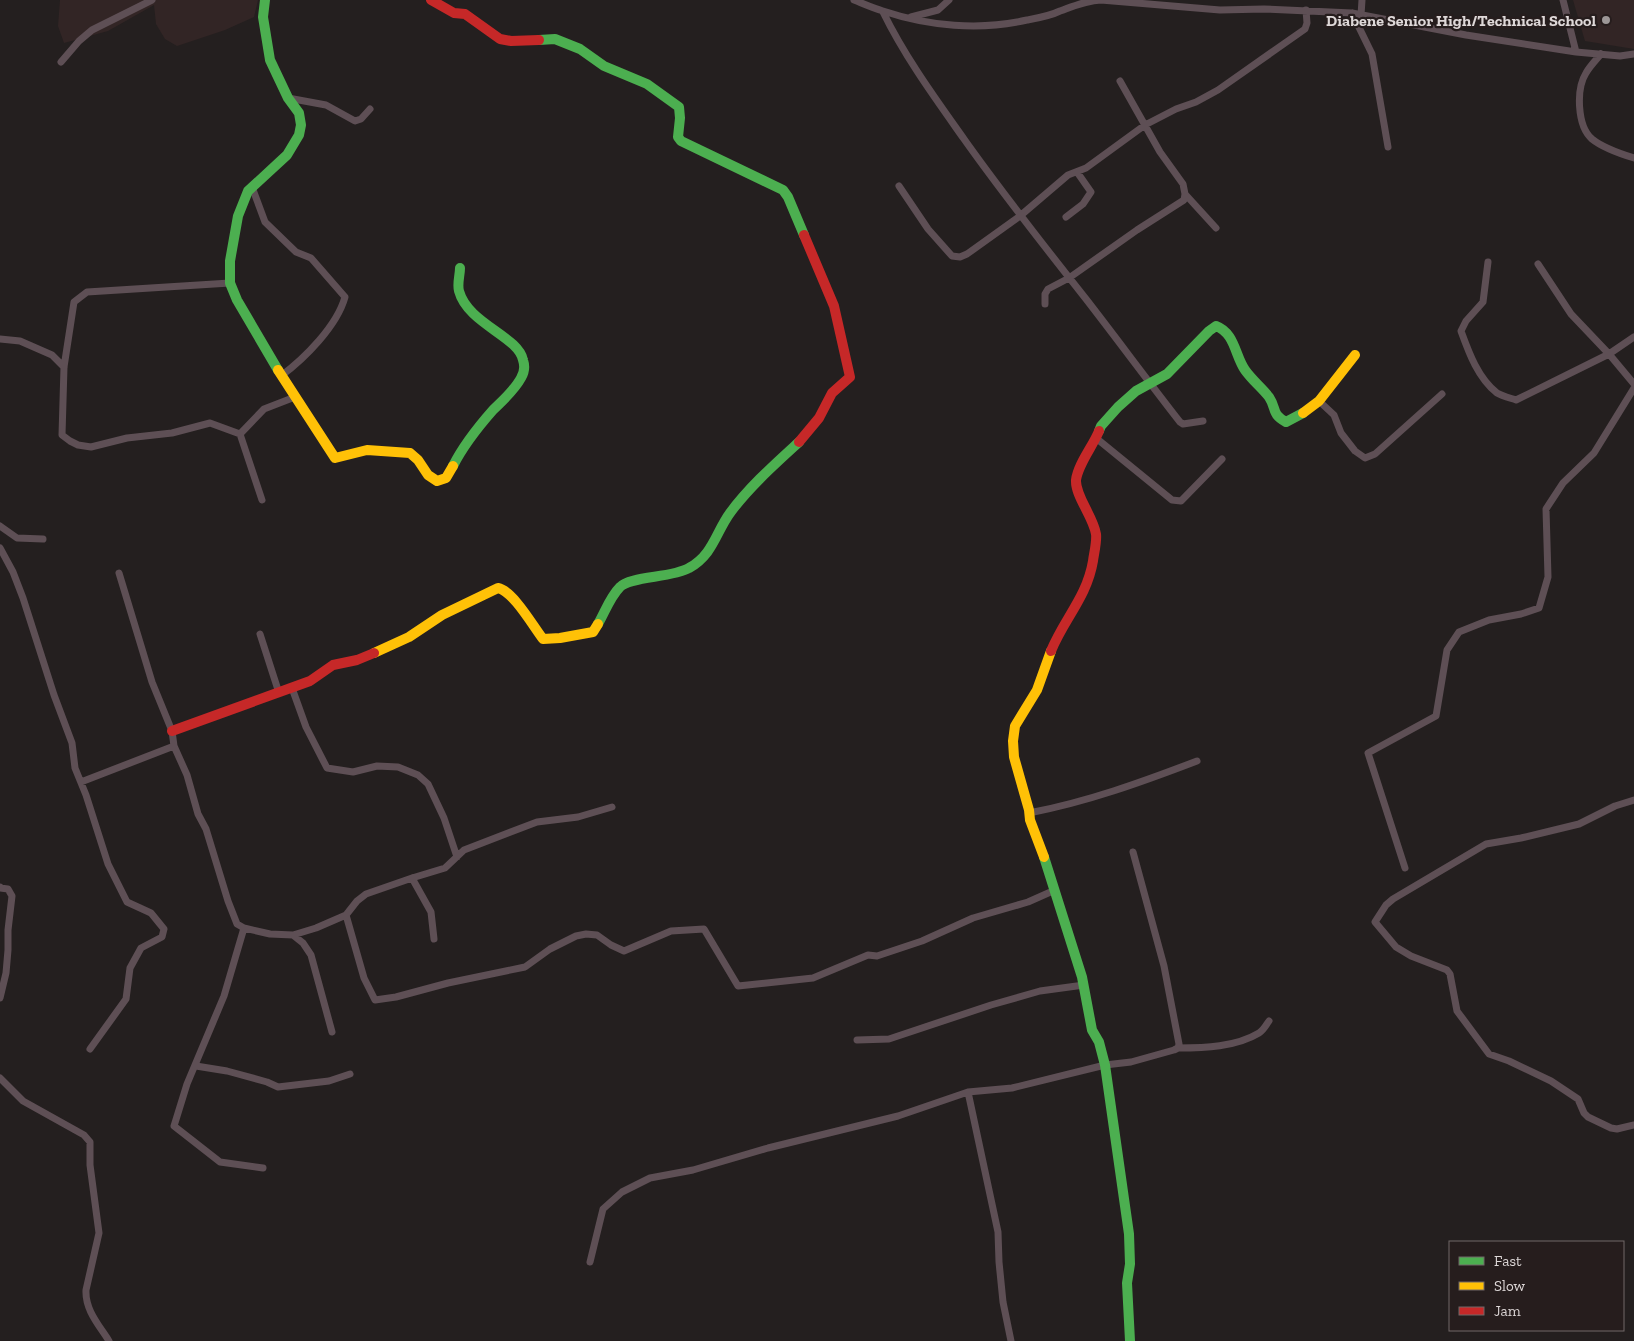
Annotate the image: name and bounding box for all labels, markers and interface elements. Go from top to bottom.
place label: Diabene Senior High/Technical School [1326,11,1596,30]
marker: Diabene Senior High/Technical School [1600,14,1612,26]
legend [1449,1241,1624,1331]
text: Fast [1494,1252,1522,1270]
text: Slow [1494,1277,1526,1295]
text: Jam [1494,1302,1521,1320]

